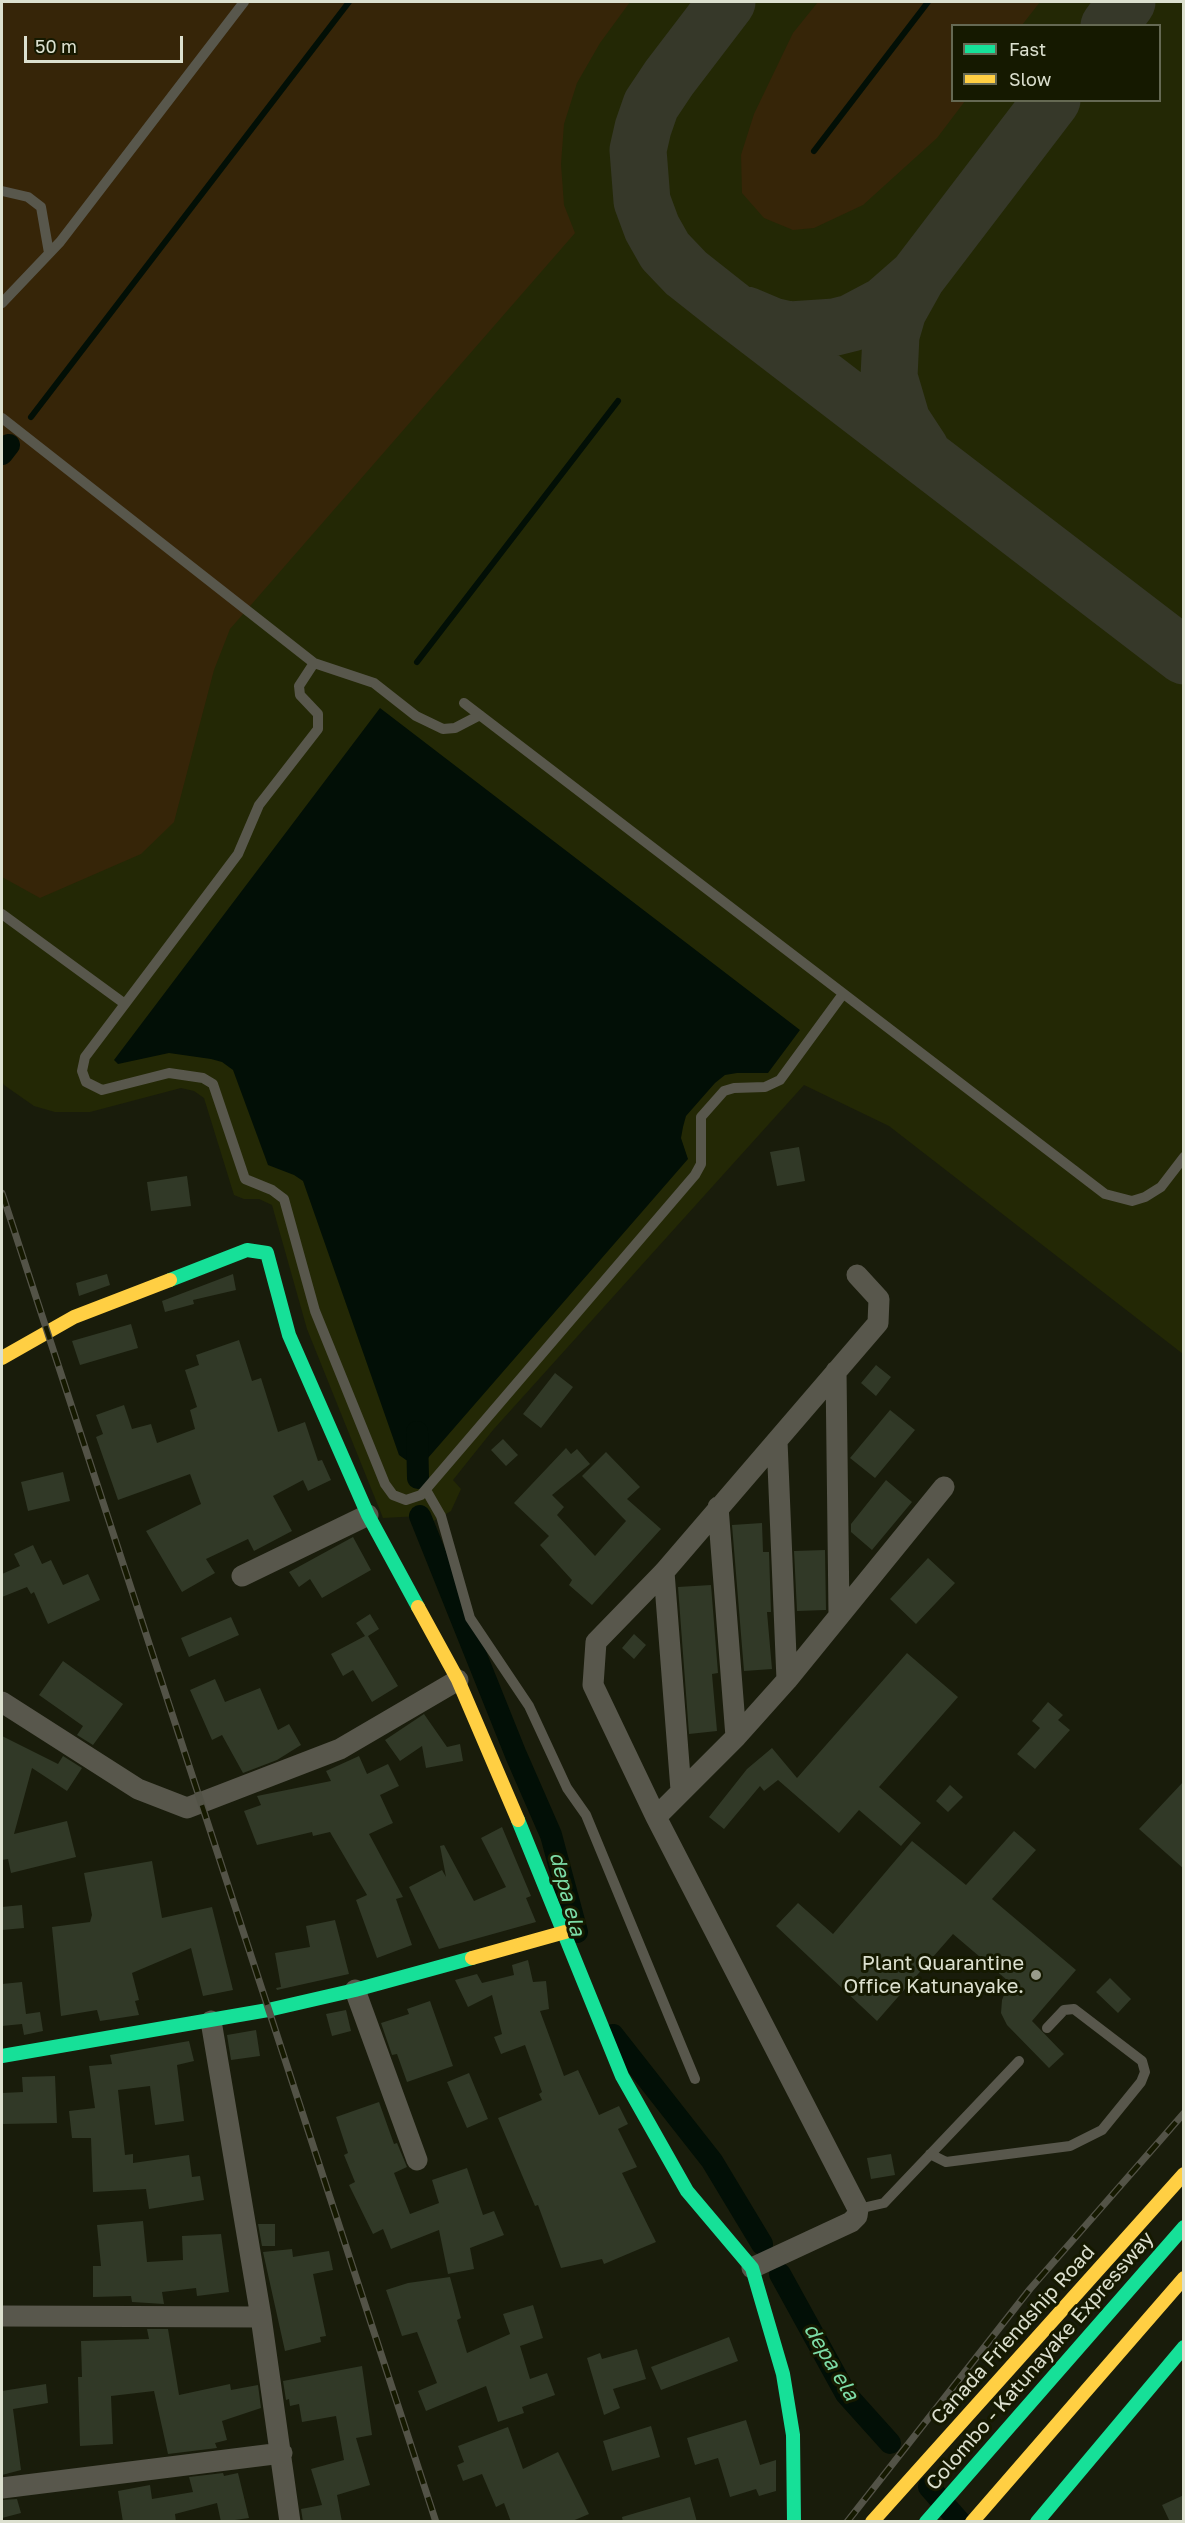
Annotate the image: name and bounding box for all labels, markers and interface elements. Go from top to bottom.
scale bar [27,24,186,62]
legend [951,24,1161,102]
text: 50 m [35,35,77,57]
text: Fast [1009,38,1046,60]
text: Slow [1009,68,1051,90]
water label: depa ela [544,1849,590,1939]
place label: Plant Quarantine Office Katunayake. [844,1952,1024,1999]
marker: Plant Quarantine Office Katunayake. [1029,1968,1043,1982]
street label: Colombo - Katunayake Expressway [921,2227,1159,2495]
street label: Canada Friendship Road [926,2240,1100,2430]
water label: depa ela [798,2319,864,2405]

